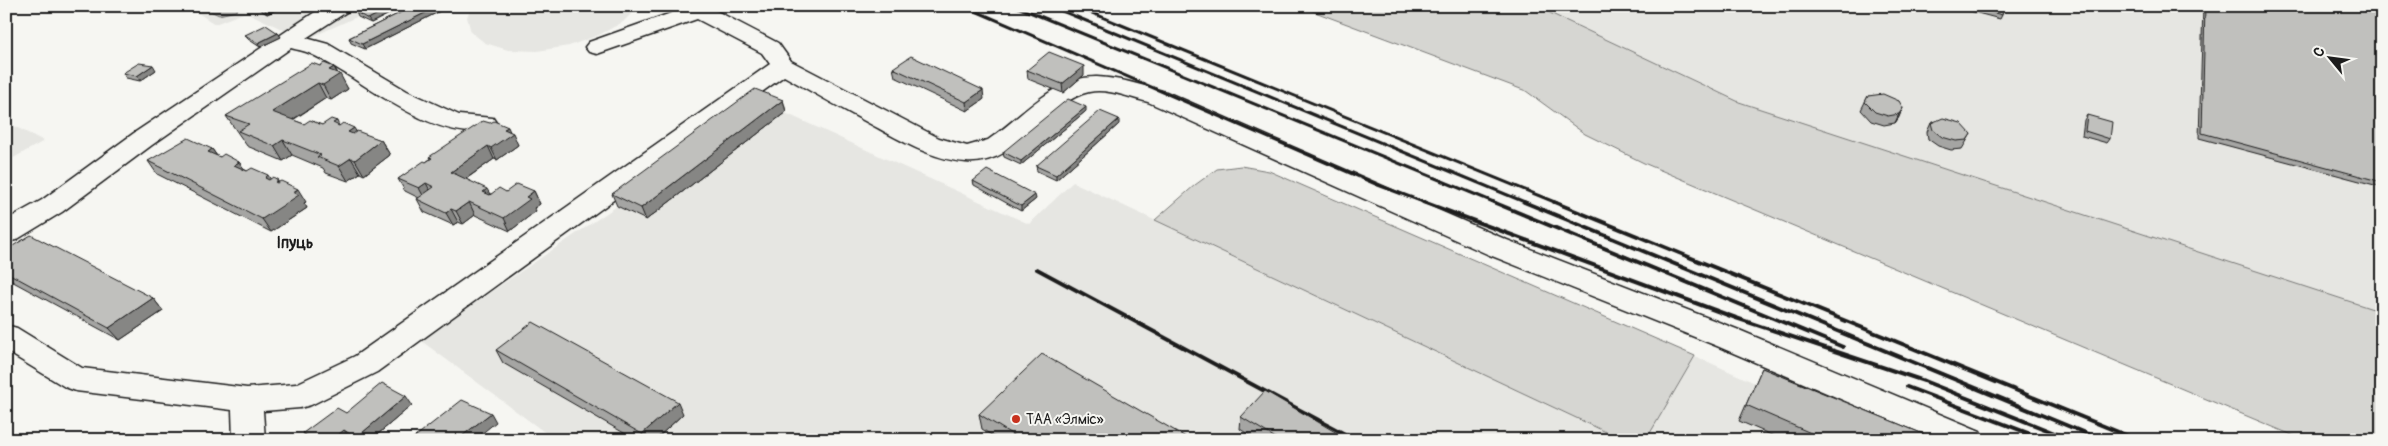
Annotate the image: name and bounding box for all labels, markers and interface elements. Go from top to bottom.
north arrow [2306,32,2356,82]
text: С [2310,44,2329,60]
district label: Іпуць [277,233,313,253]
place label: ТАА «Элміс» [1026,411,1104,428]
marker: ТАА «Элміс» [1010,413,1022,425]

